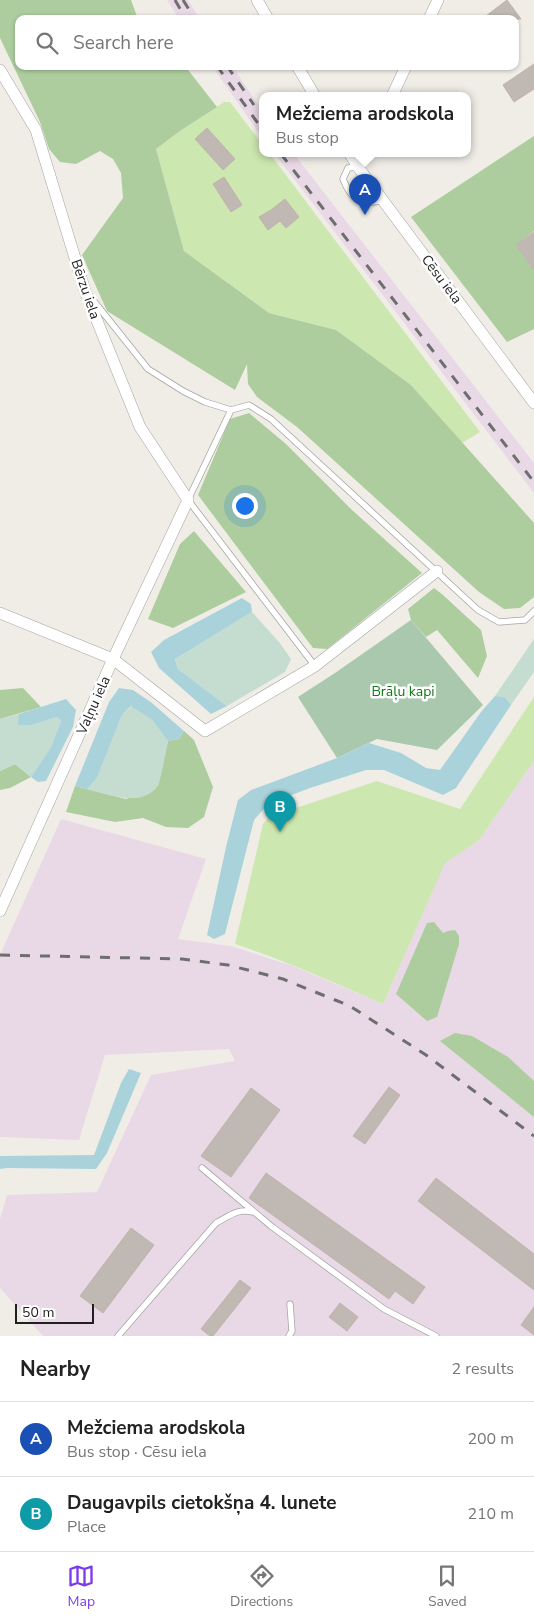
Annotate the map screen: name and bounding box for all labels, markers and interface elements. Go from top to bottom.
search box [15,15,519,70]
icon: search [33,29,61,57]
text: Search here [73,30,174,56]
popup [259,92,471,157]
text: Mežciema arodskola [276,101,454,127]
text: Bus stop [276,127,339,149]
pin: A [349,174,381,215]
street label: Cēsu iela [417,251,466,308]
street label: Bērzu iela [66,257,105,322]
your location [232,493,258,519]
street label: Vaļņu iela [72,673,115,738]
park label: Brāļu kapi [371,682,435,701]
pin: B [264,791,296,832]
scale bar [15,1301,94,1324]
text: 50 m [22,1303,54,1322]
text: Nearby [20,1355,90,1383]
text: 2 results [452,1358,514,1380]
text: Mežciema arodskola [67,1415,245,1441]
text: A [30,1428,42,1450]
text: 200 m [467,1428,514,1450]
text: Bus stop · Cēsu iela [67,1441,207,1463]
text: Daugavpils cietokšņa 4. lunete [67,1490,337,1516]
text: B [30,1503,42,1525]
text: 210 m [467,1503,514,1525]
text: Place [67,1516,106,1538]
tab: Map [67,1562,95,1611]
tab: Directions [230,1562,293,1611]
tab: Saved [428,1562,467,1611]

